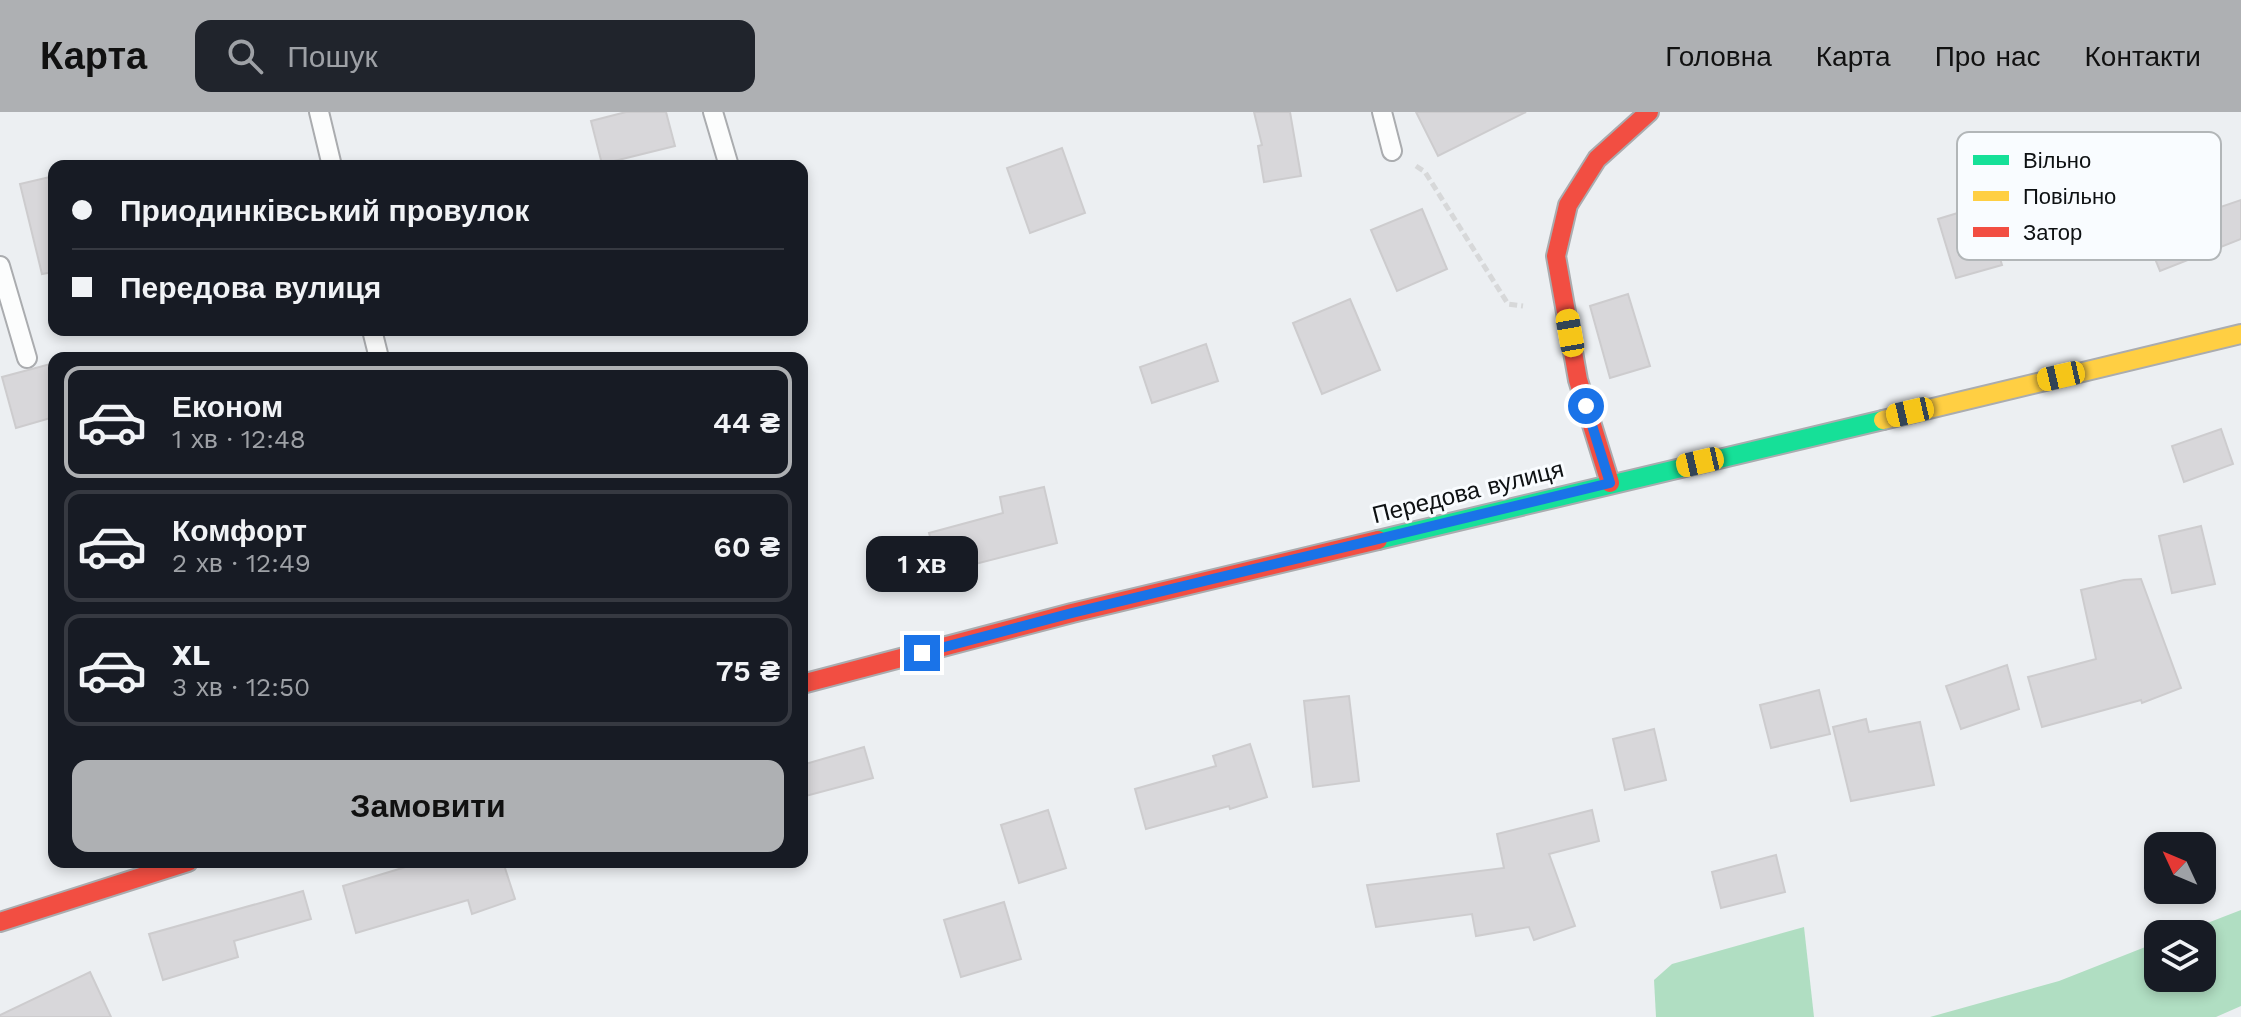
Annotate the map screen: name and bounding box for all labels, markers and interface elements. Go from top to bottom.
search box [195,20,755,92]
text: Карта [40,34,147,78]
icon: search [223,34,267,78]
text: Пошук [287,39,378,74]
text: Головна [1665,40,1772,73]
text: Карта [1816,40,1891,73]
text: Про нас [1935,40,2041,73]
text: Контакти [2085,40,2201,73]
legend [1957,132,2221,260]
text: Вільно [2023,148,2091,173]
text: Повільно [2023,184,2116,209]
text: Приодинківський провулок [120,193,529,228]
text: Затор [2023,220,2082,245]
text: Передова вулиця [120,270,381,305]
car [1554,307,1586,359]
car [2035,359,2087,393]
icon: car [76,386,148,458]
route start [1568,388,1604,424]
text: Економ [172,389,283,424]
car [1884,395,1936,429]
text: 44 ₴ [713,405,780,440]
text: 1 хв · 12:48 [172,424,306,454]
car [1674,445,1726,479]
street label: Передова вулиця [1370,455,1566,529]
icon: car [76,510,148,582]
text: Комфорт [172,513,307,548]
text: 60 ₴ [713,529,780,564]
callout: 1 хв [866,537,978,593]
text: 2 хв · 12:49 [172,548,311,578]
text: 1 хв [897,549,947,579]
icon: car [76,634,148,706]
route end [904,635,940,671]
text: XL [172,637,210,672]
text: 75 ₴ [716,653,780,688]
text: 3 хв · 12:50 [172,672,310,702]
button: Замовити [72,760,784,852]
north arrow [2144,832,2216,904]
map controls [2144,832,2216,992]
button: layers [2144,920,2216,992]

